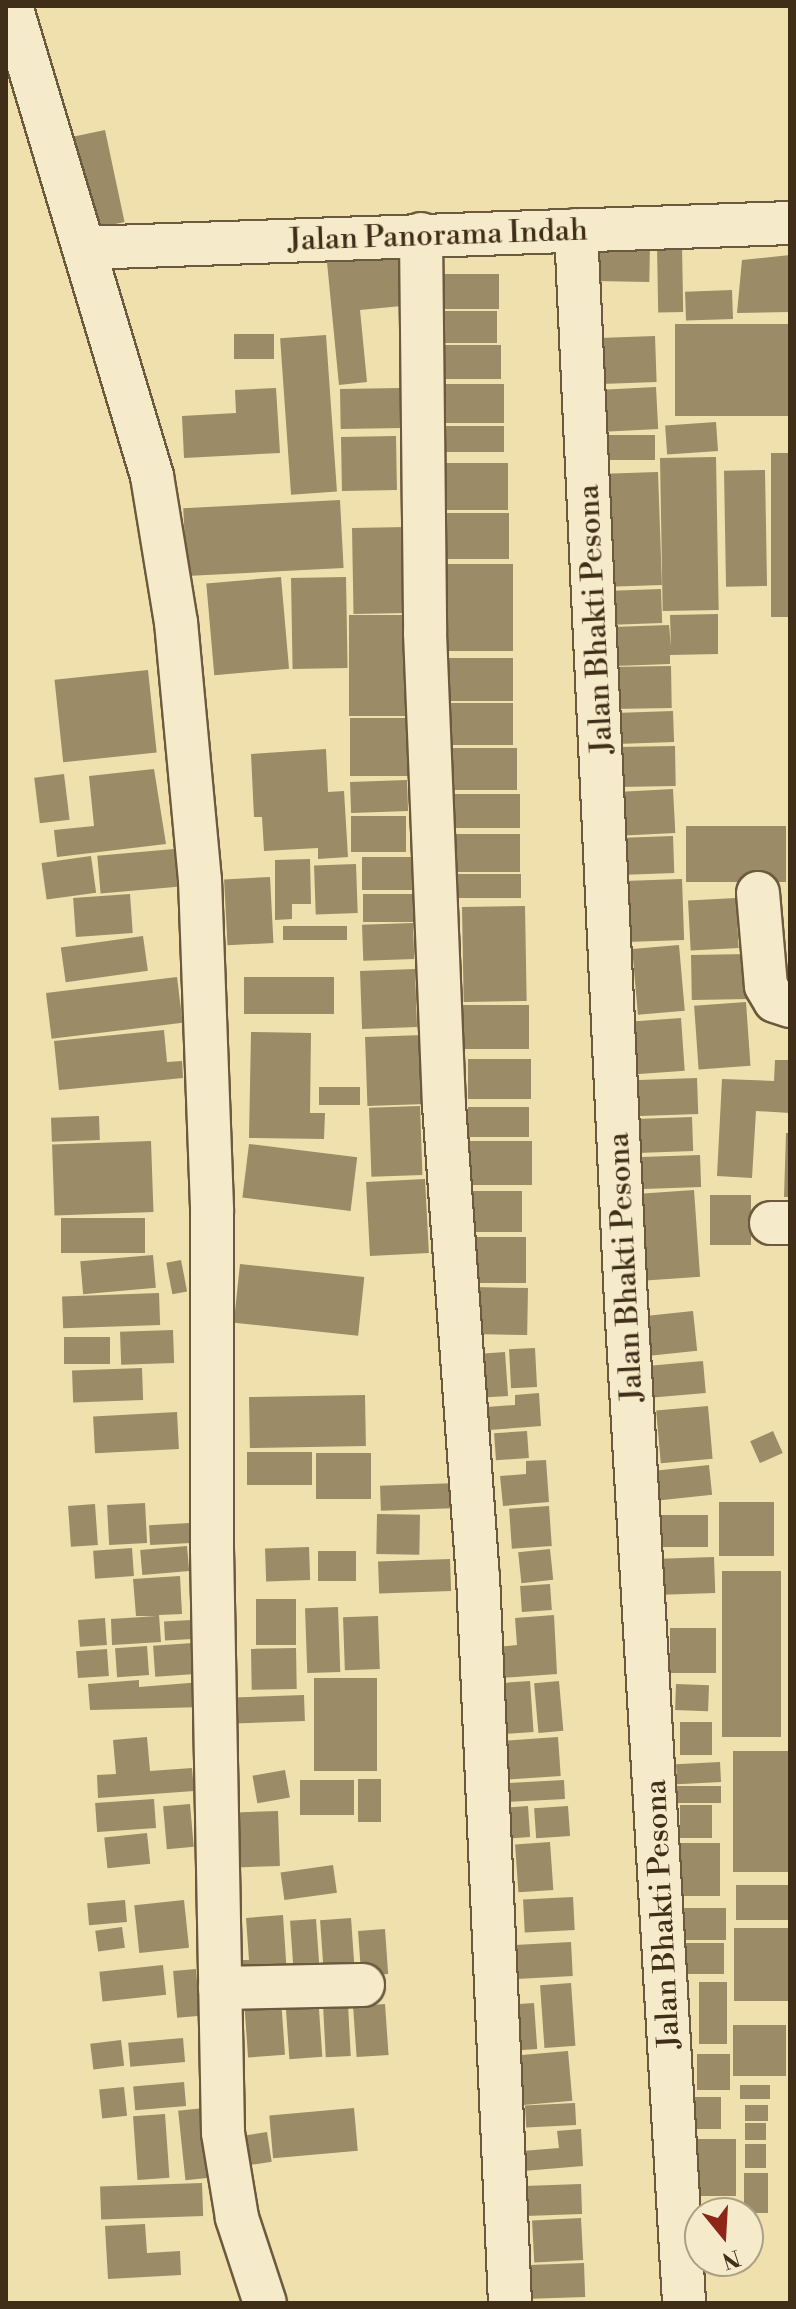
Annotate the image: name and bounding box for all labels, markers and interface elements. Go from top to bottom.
street label: Jalan Panorama Indah [288,213,588,259]
street label: Jalan Bhakti Pesona [571,484,621,754]
street label: Jalan Bhakti Pesona [601,1132,651,1402]
street label: Jalan Bhakti Pesona [638,1779,688,2049]
north arrow [684,2197,764,2277]
text: N [719,2243,743,2274]

